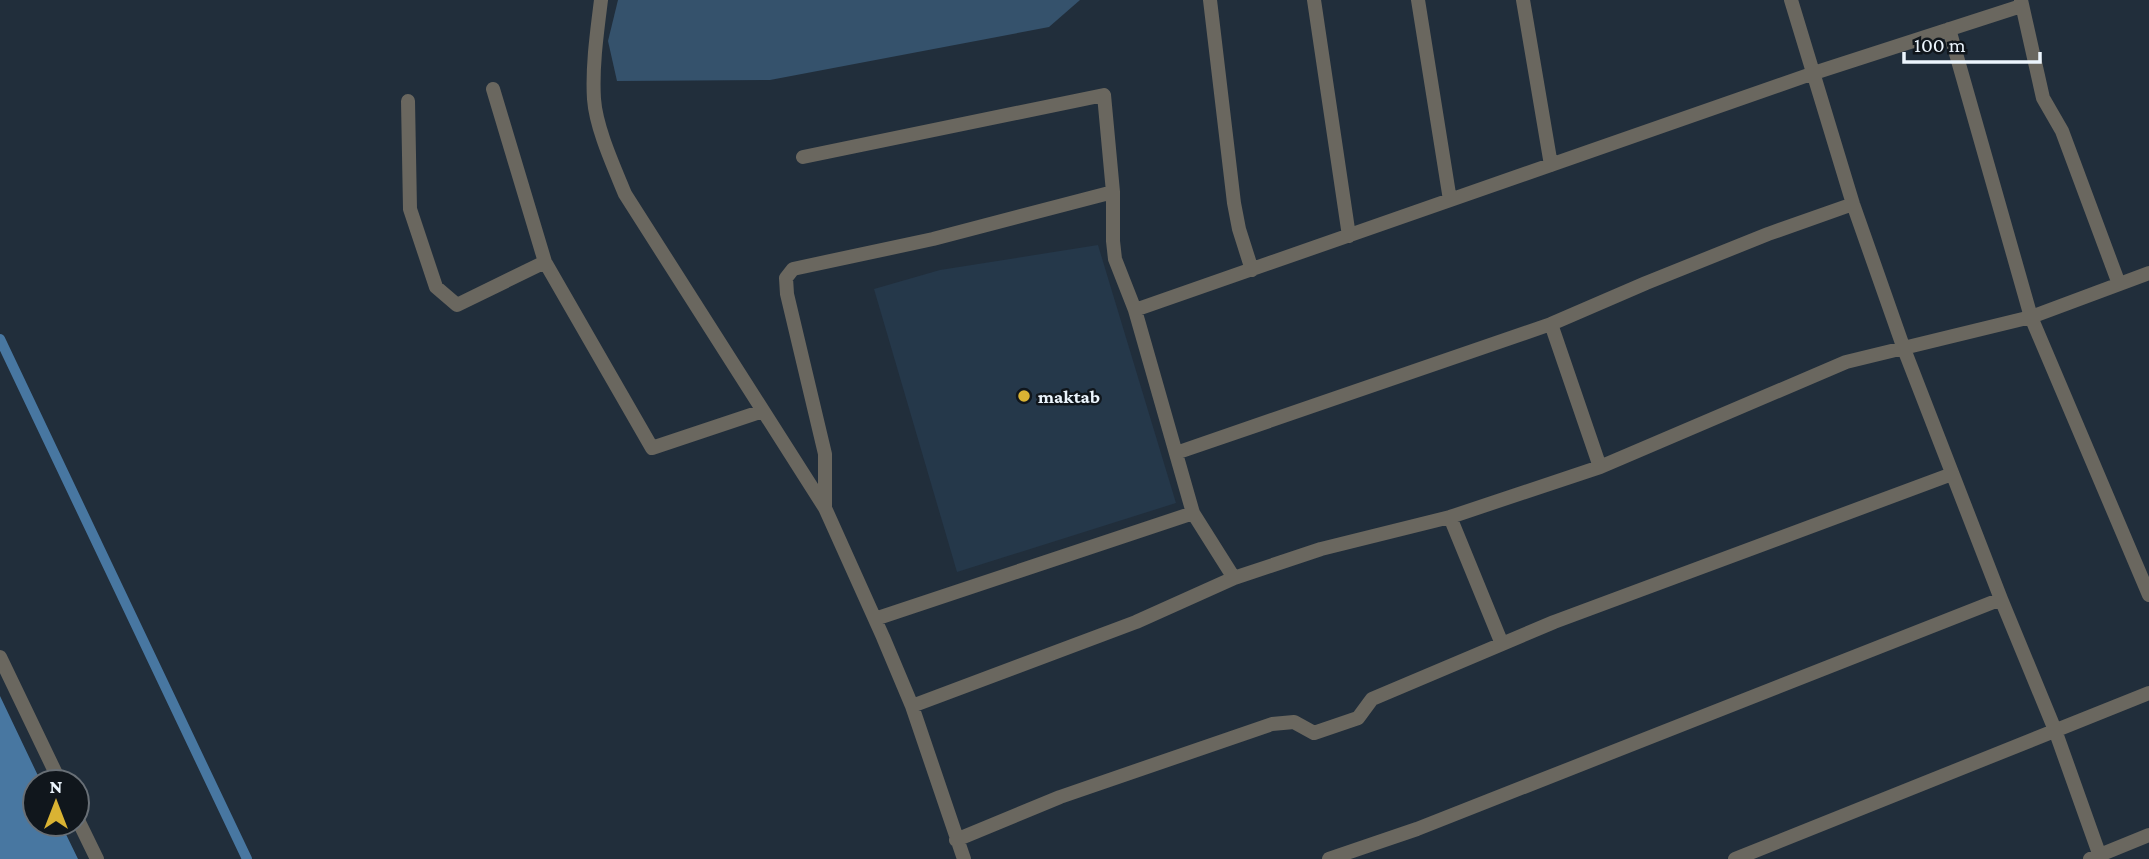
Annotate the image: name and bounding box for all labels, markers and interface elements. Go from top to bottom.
scale bar [1904,21,2040,65]
text: 100 m [1914,33,1966,57]
place label: maktab [1038,386,1100,407]
marker: maktab [1016,388,1032,404]
north arrow [21,768,91,838]
text: N [50,776,63,797]

